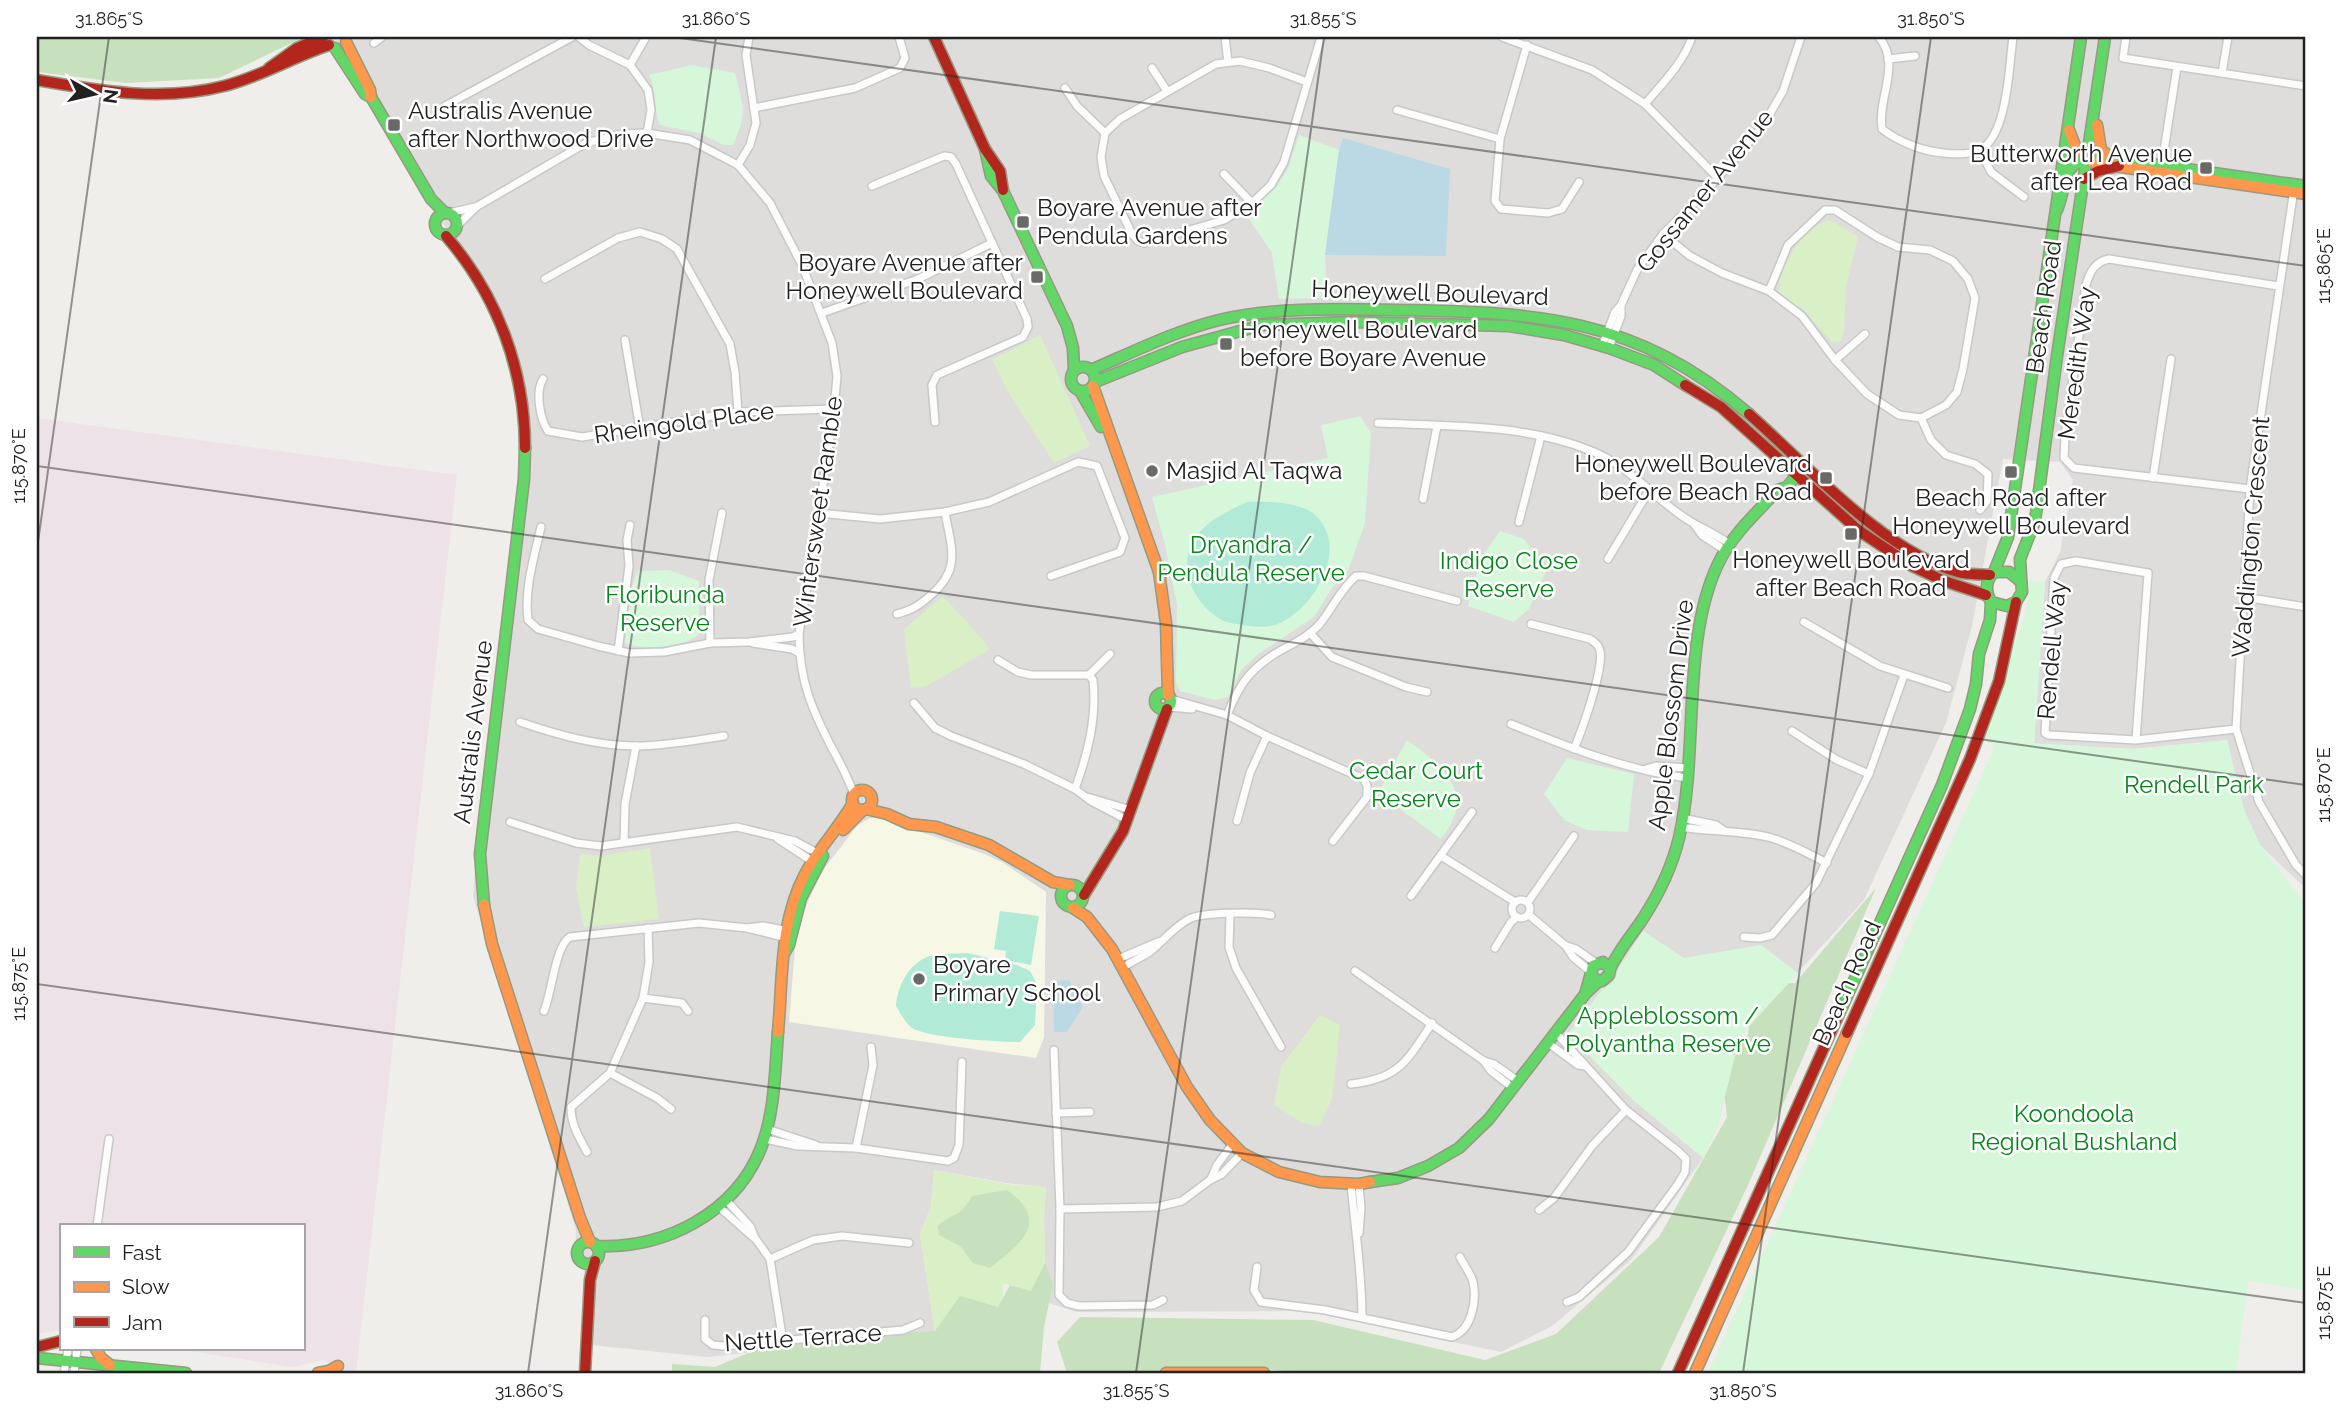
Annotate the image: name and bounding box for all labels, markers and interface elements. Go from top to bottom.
text: 31.865°S [75,8,143,29]
text: 31.860°S [682,8,750,29]
text: 31.855°S [1290,8,1356,29]
text: 31.850°S [1897,8,1965,29]
north arrow [60,60,130,130]
text: N [99,88,123,105]
place label: Australis Avenue after Northwood Drive [408,96,654,153]
street label: Gossamer Avenue [1630,103,1779,278]
marker: Australis Avenue after Northwood Drive [386,117,402,133]
place label: Butterworth Avenue after Lea Road [1970,139,2192,196]
marker: Butterworth Avenue after Lea Road [2198,160,2214,176]
place label: Boyare Avenue after Pendula Gardens [1037,193,1262,250]
marker: Boyare Avenue after Pendula Gardens [1015,214,1031,230]
text: 115.865°E [2313,228,2334,304]
street label: Beach Road [2020,239,2067,375]
place label: Boyare Avenue after Honeywell Boulevard [785,248,1024,305]
marker: Boyare Avenue after Honeywell Boulevard [1029,269,1045,285]
street label: Honeywell Boulevard [1311,274,1549,311]
street label: Meredith Way [2051,285,2102,441]
place label: Honeywell Boulevard before Boyare Avenue [1240,315,1486,372]
marker: Honeywell Boulevard before Boyare Avenue [1218,336,1234,352]
street label: Wintersweet Ramble [787,394,848,629]
street label: Rheingold Place [592,396,776,449]
street label: Waddington Crescent [2225,415,2276,659]
text: 115.870°E [8,428,29,504]
place label: Honeywell Boulevard before Beach Road [1574,449,1812,506]
place label: Masjid Al Taqwa [1166,456,1342,485]
marker: Masjid Al Taqwa [1144,463,1160,479]
marker: Beach Road after Honeywell Boulevard [2003,464,2019,480]
marker: Honeywell Boulevard before Beach Road [1818,470,1834,486]
place label: Beach Road after Honeywell Boulevard [1892,483,2130,540]
marker: Honeywell Boulevard after Beach Road [1843,526,1859,542]
park label: Dryandra / Pendula Reserve [1157,530,1345,587]
place label: Honeywell Boulevard after Beach Road [1732,545,1970,602]
park label: Indigo Close Reserve [1440,546,1578,603]
street label: Rendell Way [2031,579,2072,721]
park label: Floribunda Reserve [605,580,725,637]
street label: Apple Blossom Drive [1642,598,1699,832]
street label: Australis Avenue [447,639,498,825]
text: 115.870°E [2313,747,2334,823]
park label: Cedar Court Reserve [1349,756,1483,813]
park label: Rendell Park [2124,770,2264,799]
street label: Beach Road [1806,916,1887,1050]
text: 115.875°E [8,947,29,1021]
place label: Boyare Primary School [933,950,1101,1007]
marker: Boyare Primary School [911,971,927,987]
park label: Appleblossom / Polyantha Reserve [1565,1001,1771,1058]
park label: Koondoola Regional Bushland [1970,1099,2178,1156]
legend [60,1224,304,1350]
text: Fast [122,1240,162,1265]
text: 115.875°E [2313,1266,2334,1340]
text: Slow [122,1274,170,1299]
text: Jam [122,1310,163,1335]
street label: Nettle Terrace [723,1318,883,1357]
text: 31.860°S [495,1380,563,1401]
text: 31.855°S [1103,1380,1169,1401]
text: 31.850°S [1709,1380,1777,1401]

